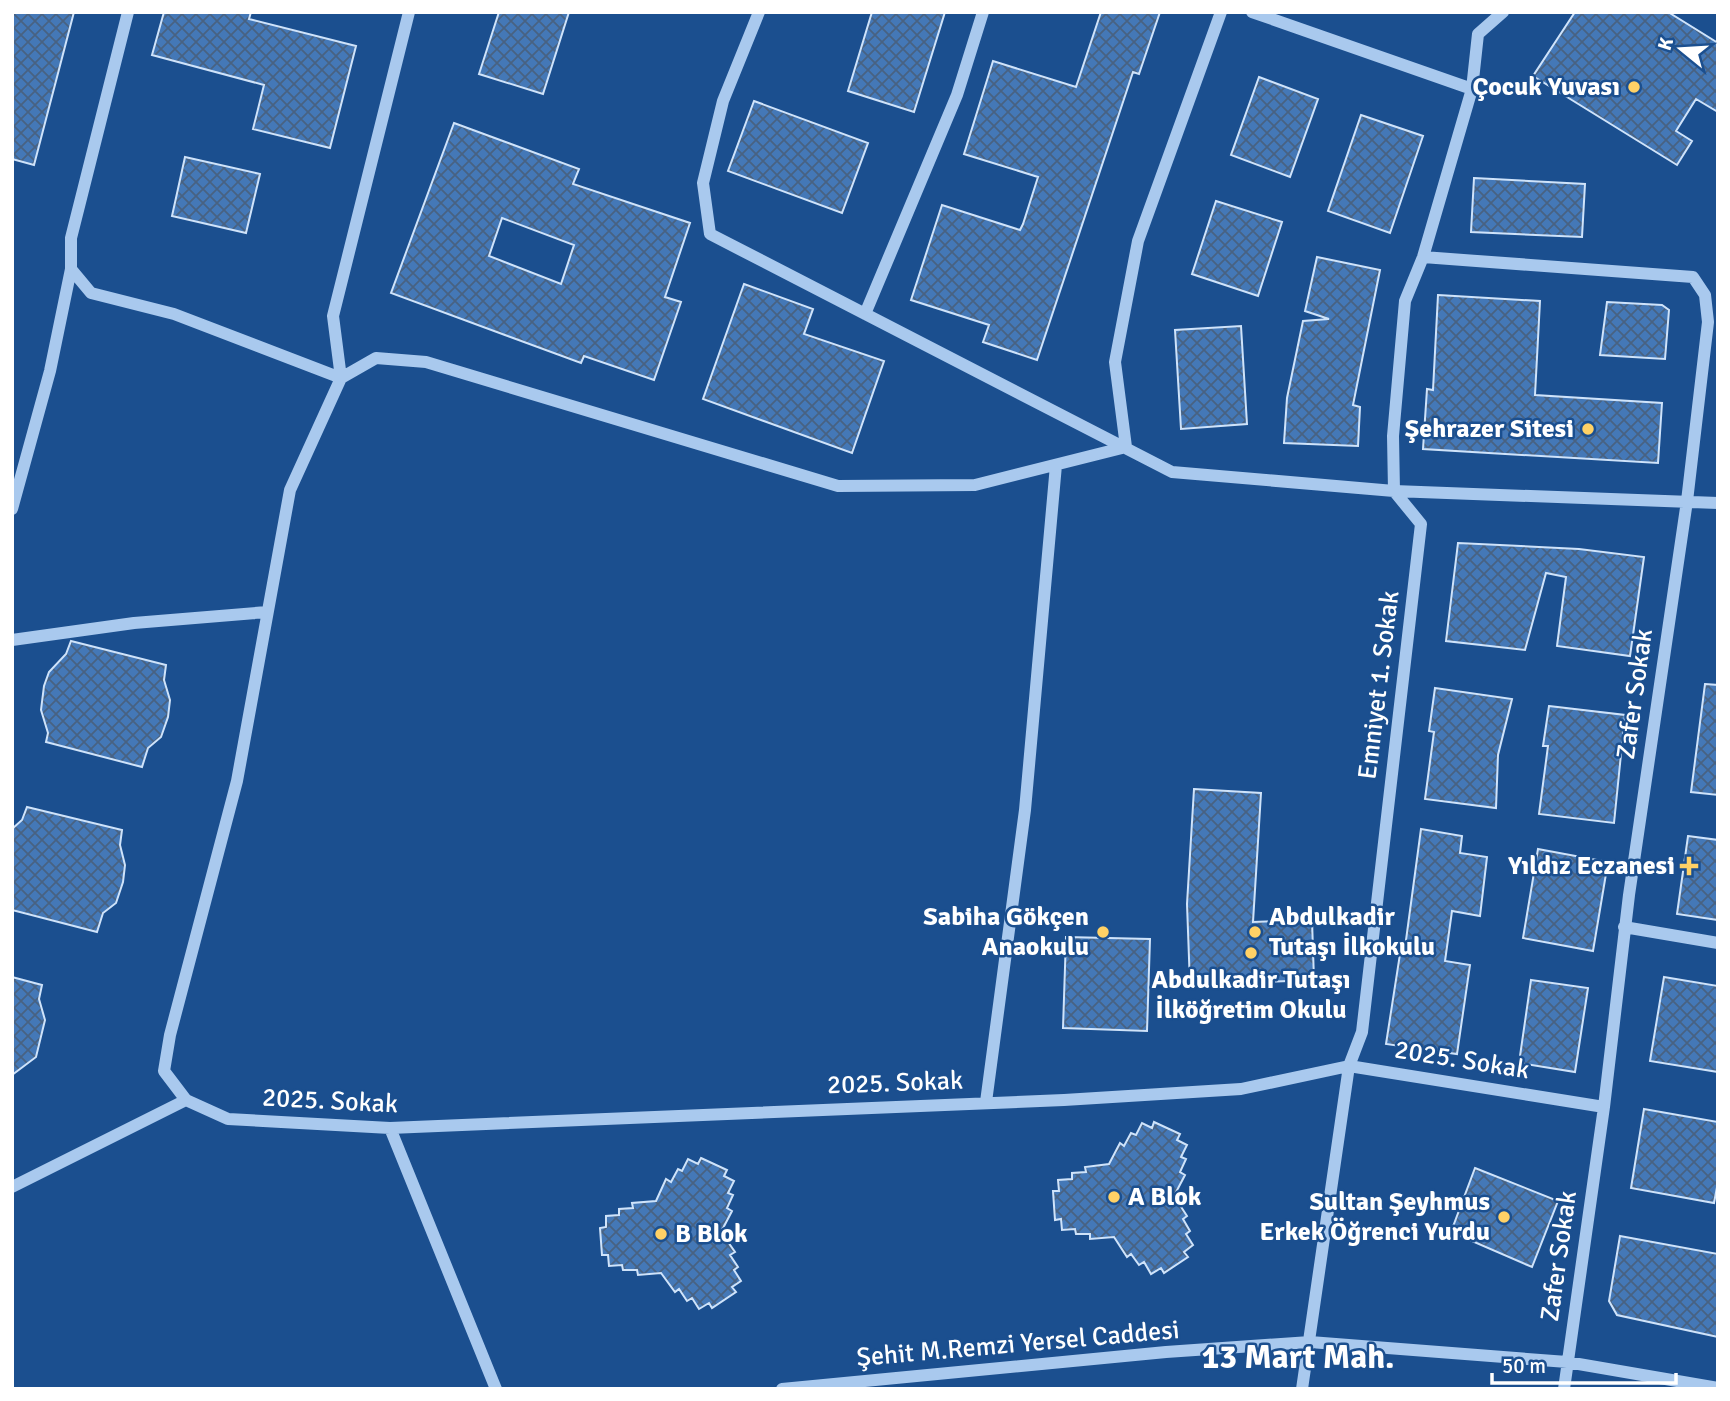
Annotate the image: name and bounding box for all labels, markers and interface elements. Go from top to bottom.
north arrow [1646,14,1716,84]
text: K [1653,35,1679,53]
place label: Çocuk Yuvası [1472,71,1620,103]
marker: Çocuk Yuvası [1626,79,1642,95]
place label: Şehrazer Sitesi [1405,413,1574,445]
marker: Şehrazer Sitesi [1580,421,1596,437]
street label: Emniyet 1. Sokak [1352,589,1406,781]
street label: Zafer Sokak [1610,627,1660,761]
place label: Yıldız Eczanesi [1507,850,1675,882]
marker: Yıldız Eczanesi [1681,858,1697,874]
place label: Sabiha Gökçen Anaokulu [923,901,1089,963]
place label: Abdulkadir Tutaşı İlkokulu [1269,901,1435,963]
marker: Sabiha Gökçen Anaokulu [1095,924,1111,940]
marker: Abdulkadir Tutaşı İlkokulu [1247,924,1263,940]
marker: Abdulkadir Tutaşı İlköğretim Okulu [1243,945,1259,961]
place label: Abdulkadir Tutaşı İlköğretim Okulu [1151,964,1351,1026]
street label: 2025. Sokak [1392,1034,1532,1086]
street label: 2025. Sokak [827,1065,963,1101]
street label: 2025. Sokak [261,1081,399,1121]
place label: A Blok [1128,1181,1202,1213]
place label: Sultan Şeyhmus Erkek Öğrenci Yurdu [1259,1186,1490,1248]
marker: A Blok [1106,1189,1122,1205]
street label: Zafer Sokak [1534,1189,1584,1323]
marker: Sultan Şeyhmus Erkek Öğrenci Yurdu [1496,1209,1512,1225]
place label: B Blok [675,1218,748,1250]
marker: B Blok [653,1226,669,1242]
street label: Şehit M.Remzi Yersel Caddesi [855,1314,1181,1374]
district label: 13 Mart Mah. [1201,1337,1395,1378]
scale bar [1492,1342,1676,1386]
text: 50 m [1502,1353,1546,1379]

